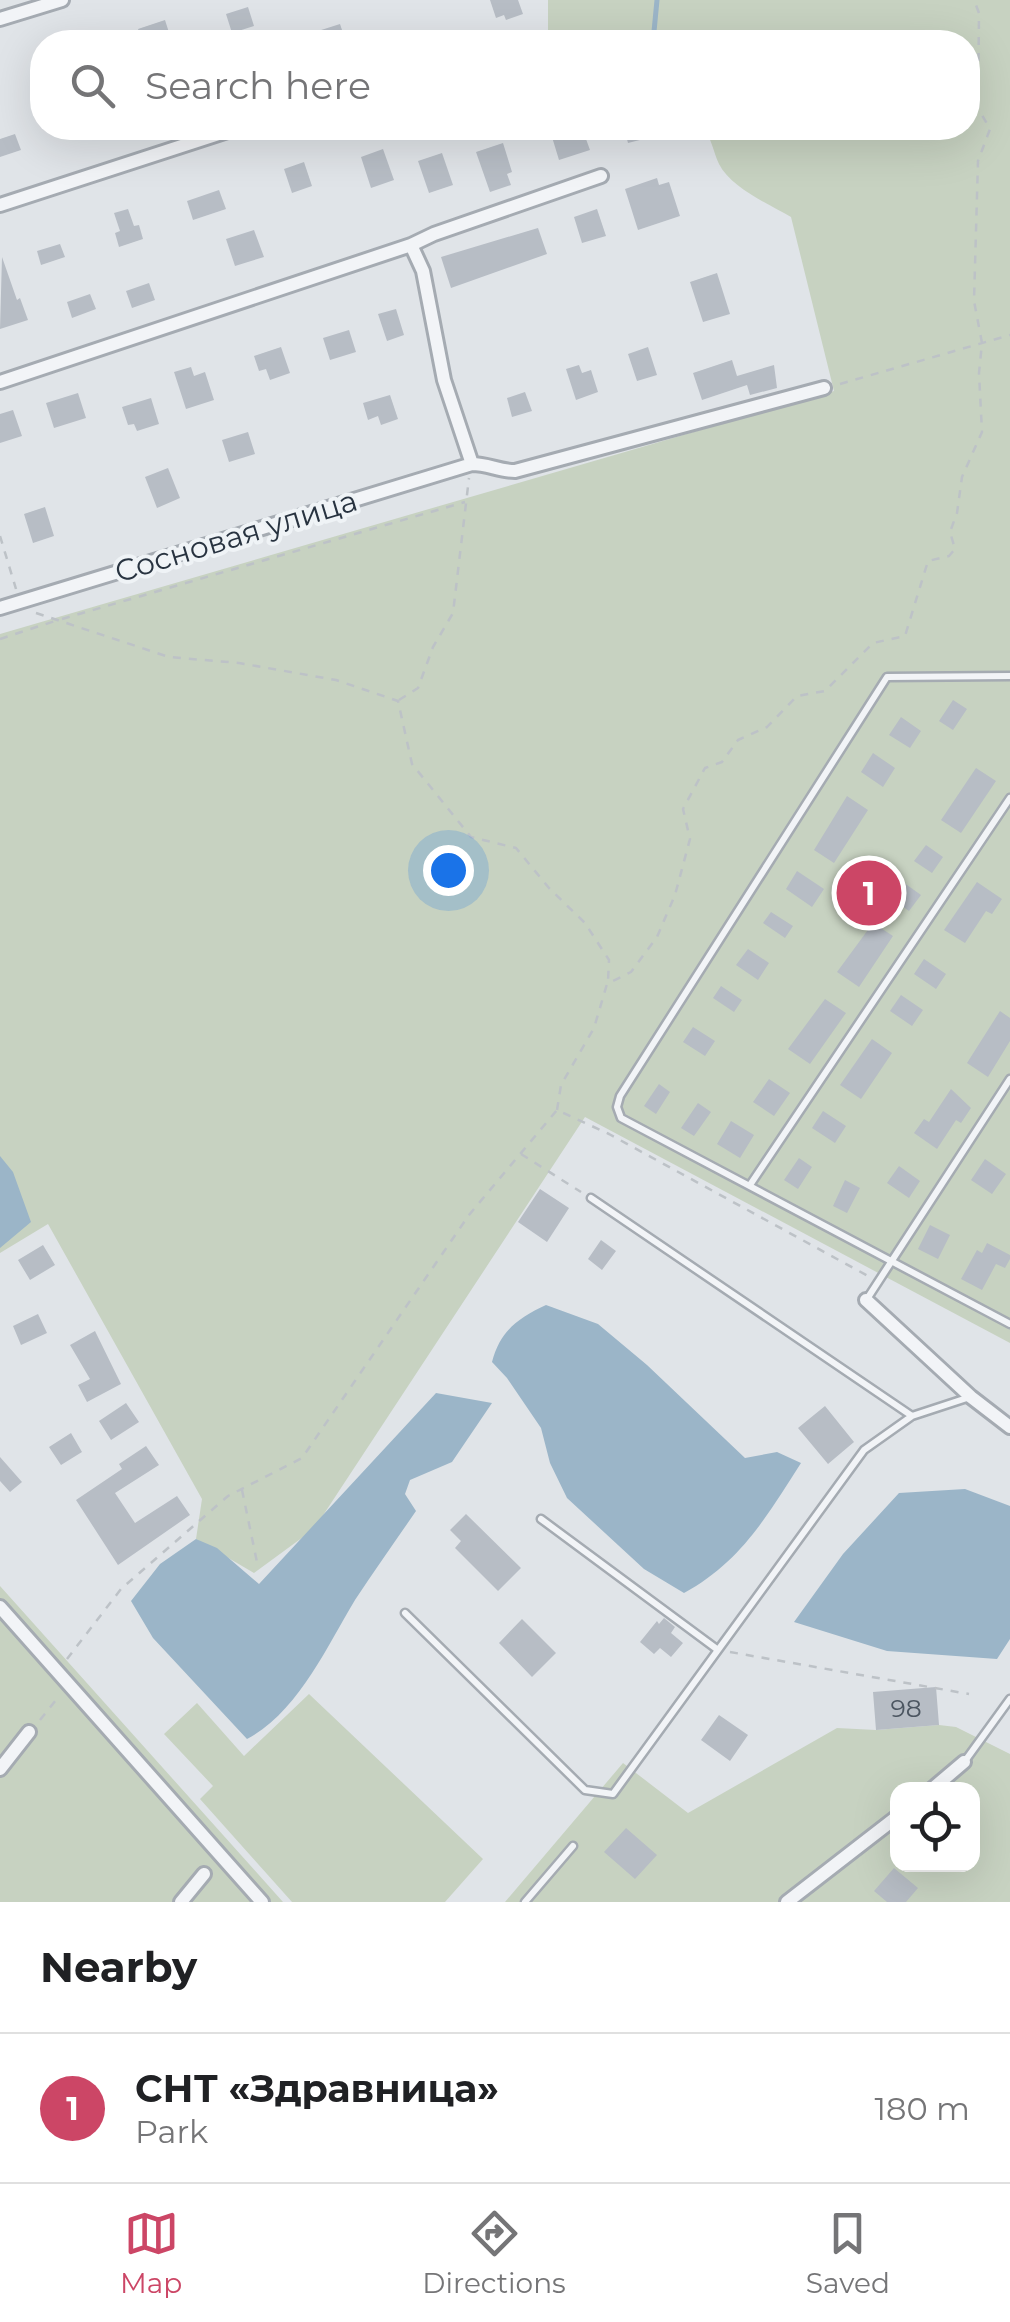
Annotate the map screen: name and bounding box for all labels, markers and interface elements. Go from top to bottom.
search box [30,30,980,140]
icon: search [65,58,120,113]
text: Search here [145,62,371,109]
street label: Сосновая улица [110,482,362,590]
your location [423,845,474,896]
pin: 1 [836,856,902,930]
house number: 98 [890,1693,922,1723]
map controls [890,1782,980,1872]
button: locate [890,1782,980,1872]
text: Nearby [40,1941,197,1993]
text: СНТ «Здравница» [135,2065,499,2112]
text: 1 [66,2089,79,2128]
text: 180 m [875,2089,970,2128]
text: Park [135,2112,208,2151]
tab: Map [120,2206,182,2300]
tab: Directions [422,2206,566,2300]
tab: Saved [806,2206,890,2300]

